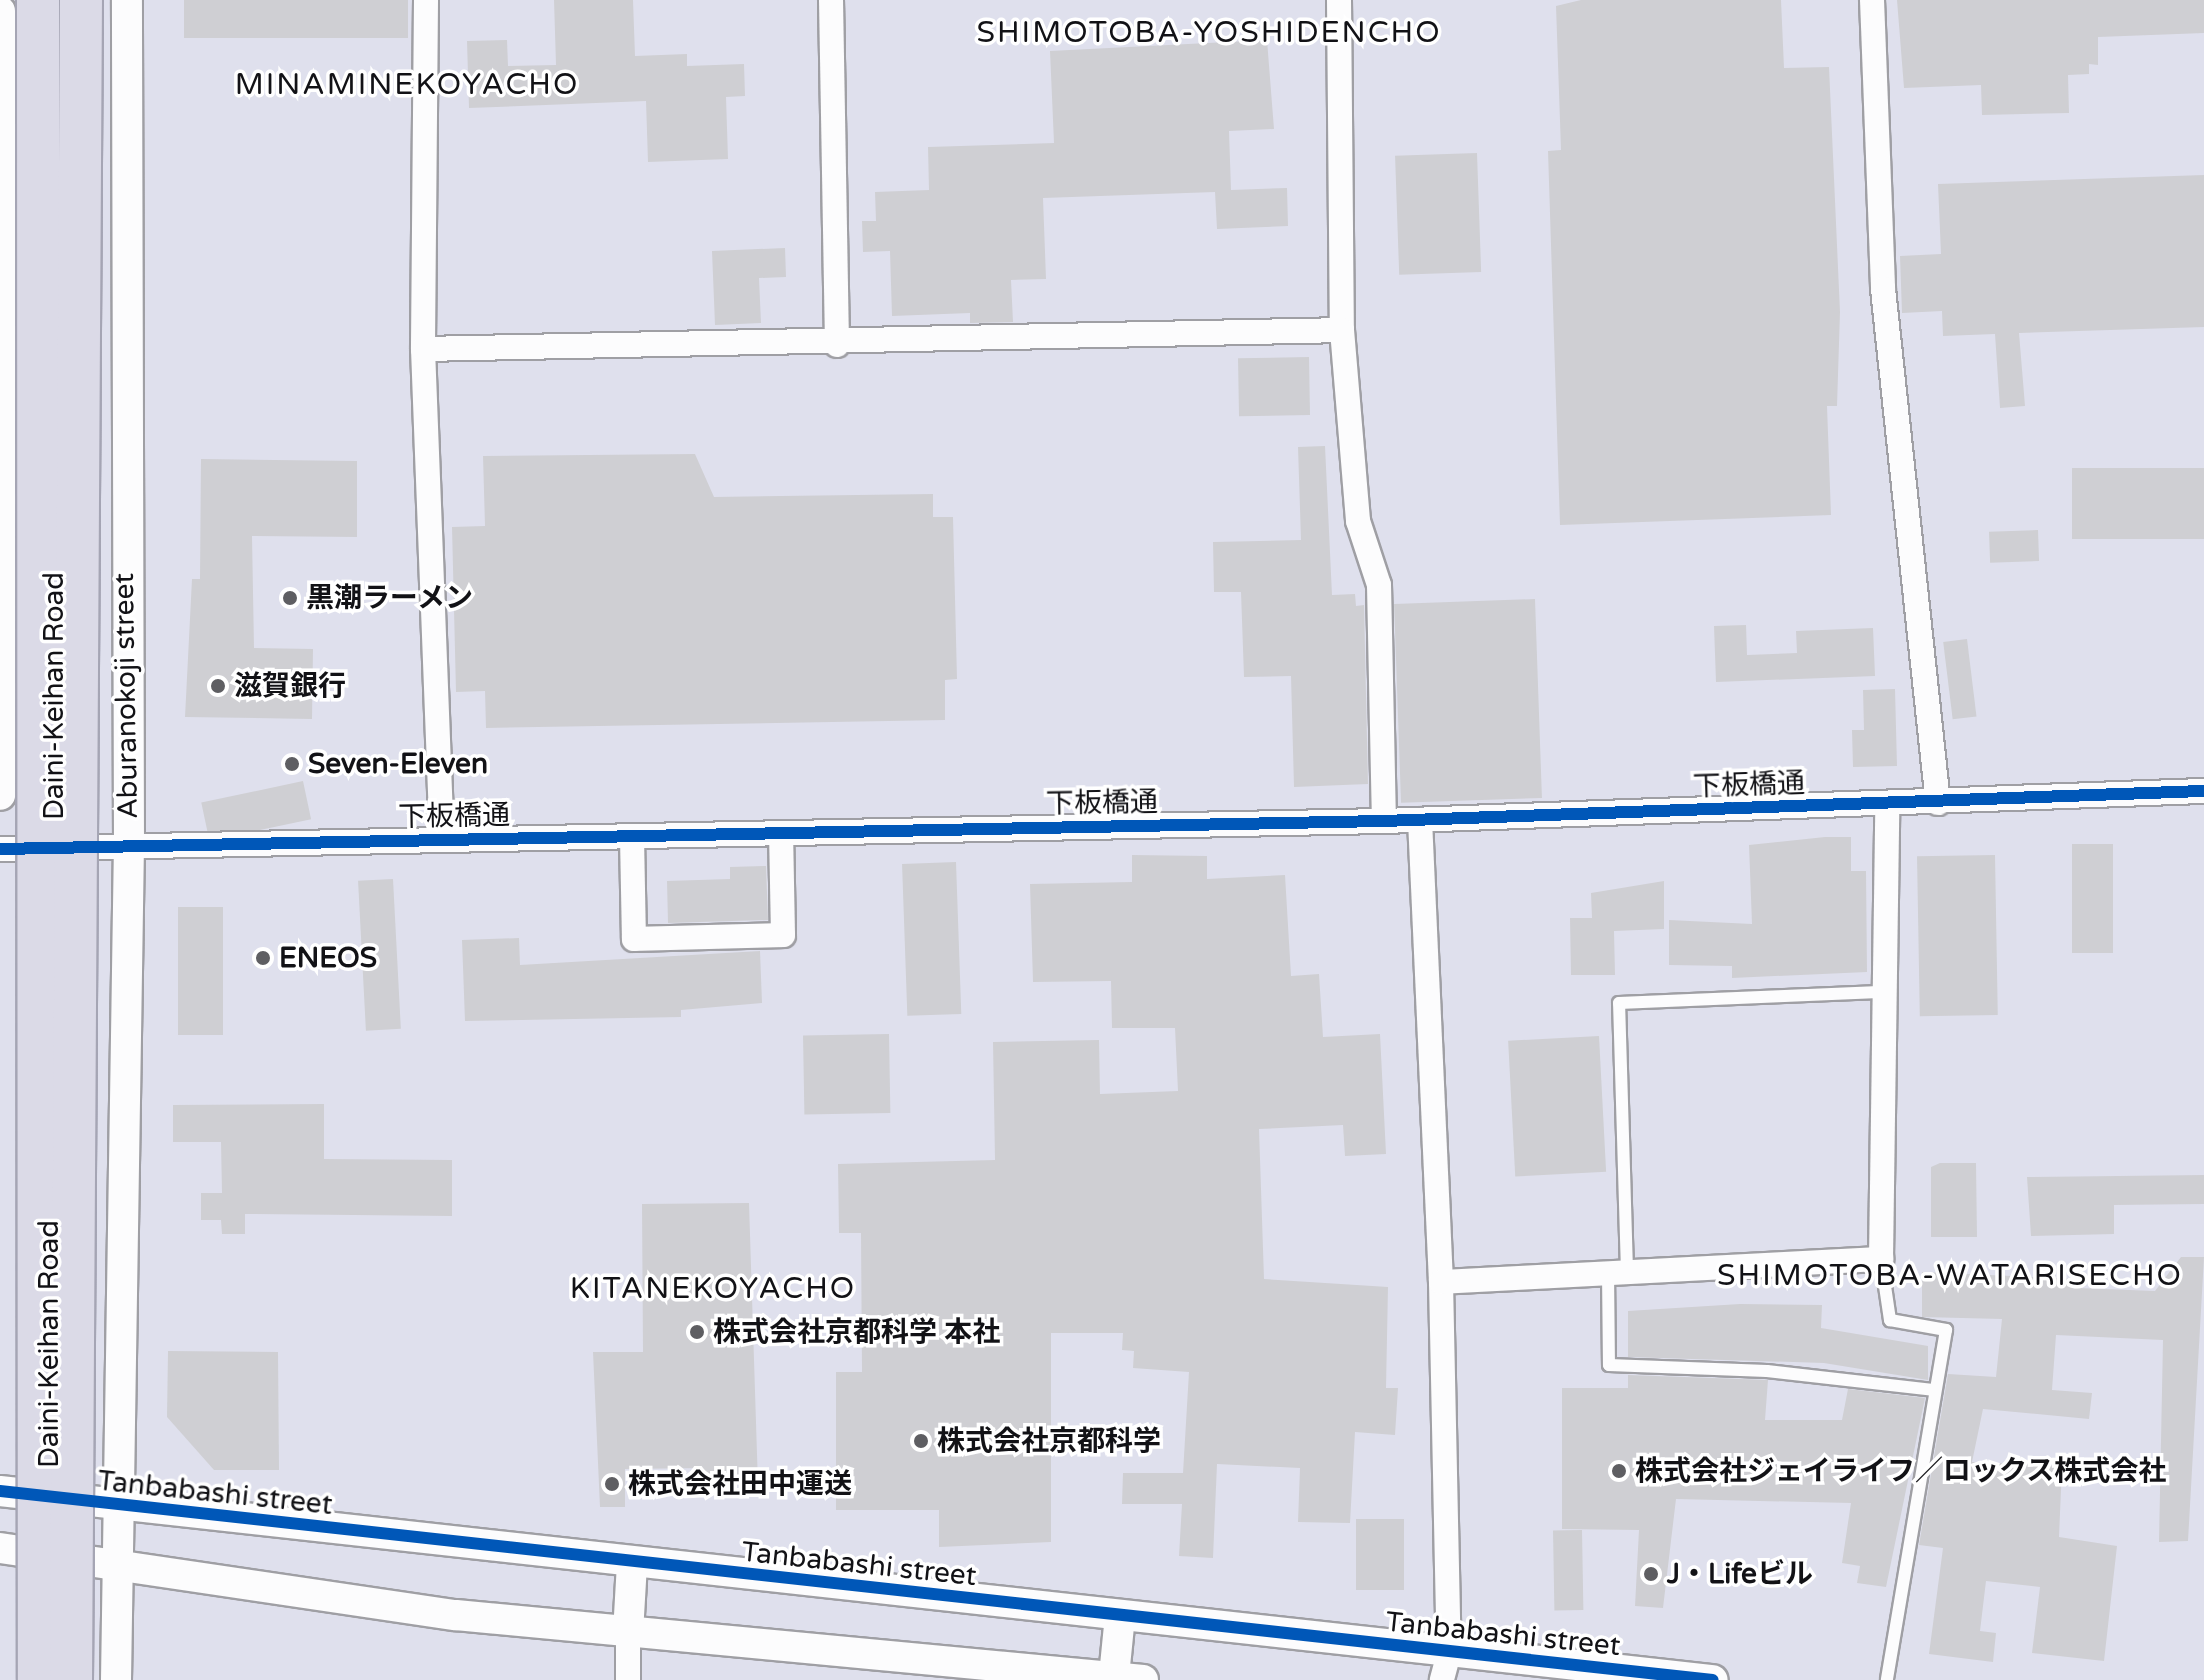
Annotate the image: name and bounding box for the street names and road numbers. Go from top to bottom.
street label: Daini-Keihan Road [37,572,71,820]
street label: Aburanokoji street [107,573,145,819]
street label: 下板橋通 [1692,766,1806,804]
street label: 下板橋通 [1046,785,1158,821]
street label: 下板橋通 [398,798,510,834]
street label: Daini-Keihan Road [32,1220,66,1468]
street label: Tanbabashi street [96,1464,334,1522]
street label: Tanbabashi street [740,1535,978,1593]
street label: Tanbabashi street [1384,1605,1622,1663]

